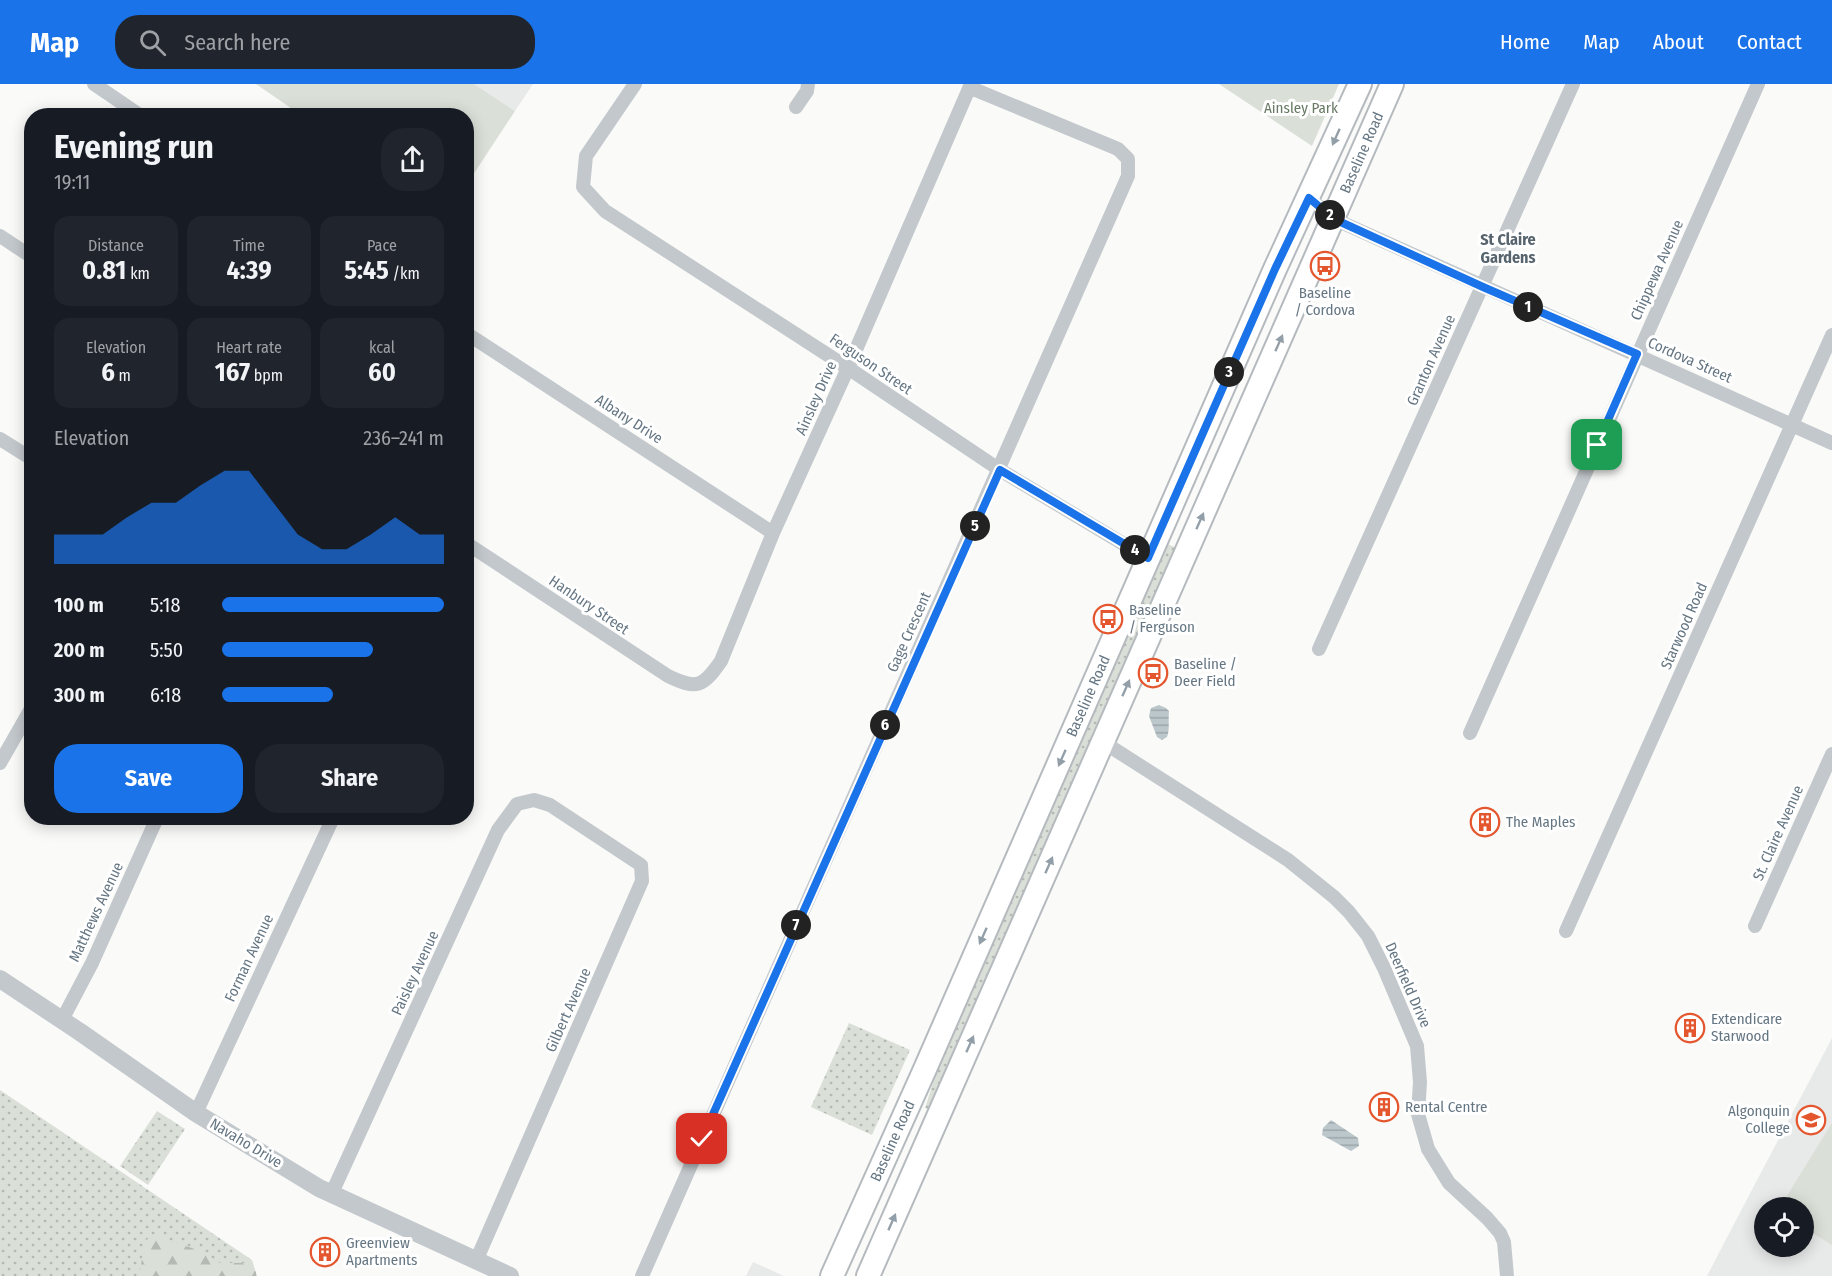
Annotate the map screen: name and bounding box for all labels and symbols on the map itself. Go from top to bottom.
park label: Ainsley Park [1264,99,1338,117]
street label: Baseline Road [1336,109,1388,196]
one-way arrow [1331,129,1341,147]
pin: 2 [1315,200,1345,230]
street label: Chippewa Avenue [1627,217,1687,323]
district label: St Claire Gardens [1480,230,1536,267]
bus stop icon: Baseline / Cordova [1309,250,1341,282]
place label: Baseline / Cordova [1295,284,1355,319]
pin: 1 [1513,292,1543,322]
street label: Granton Avenue [1403,312,1459,408]
street label: Ferguson Street [826,330,916,398]
street label: Cordova Street [1645,333,1735,387]
one-way arrow [1275,334,1285,352]
pin: 3 [1214,357,1244,387]
street label: Ainsley Drive [792,358,840,438]
street label: Albany Drive [592,391,666,447]
pin [1571,419,1622,470]
pin: 5 [960,511,990,541]
one-way arrow [1195,512,1205,530]
pin: 4 [1120,535,1150,565]
street label: Hanbury Street [546,572,632,638]
street label: Starwood Road [1657,580,1711,672]
street label: Gage Crescent [883,589,935,675]
place label: Baseline / Ferguson [1129,601,1195,636]
bus stop icon: Baseline / Ferguson [1092,603,1124,635]
street label: Baseline Road [1062,653,1114,740]
place label: Baseline / Deer Field [1174,655,1237,690]
bus stop icon: Baseline / Deer Field [1137,657,1169,689]
one-way arrow [1121,679,1131,697]
pin: 6 [870,710,900,740]
one-way arrow [1057,749,1067,767]
street label: St. Claire Avenue [1749,783,1807,883]
building icon: The Maples [1469,806,1501,838]
place label: The Maples [1506,813,1575,831]
one-way arrow [1044,857,1053,874]
street label: Matthews Avenue [65,859,127,965]
pin: 7 [781,910,811,940]
street label: Forman Avenue [221,911,277,1005]
one-way arrow [978,927,988,945]
street label: Paisley Avenue [388,928,442,1018]
street label: Deerfield Drive [1381,940,1435,1030]
street label: Gilbert Avenue [541,965,595,1055]
place label: Extendicare Starwood [1711,1010,1782,1045]
building icon: Extendicare Starwood [1674,1012,1706,1044]
one-way arrow [965,1034,975,1052]
building icon: Rental Centre [1368,1091,1400,1123]
street label: Baseline Road [867,1098,919,1184]
place label: Rental Centre [1405,1098,1488,1116]
place label: Algonquin College [1728,1102,1790,1137]
school or university icon: Algonquin College [1795,1104,1827,1136]
pin [676,1113,727,1164]
street label: Navaho Drive [207,1114,285,1172]
one-way arrow [887,1213,897,1231]
place label: Greenview Apartments [346,1234,417,1269]
building icon: Greenview Apartments [309,1236,341,1268]

